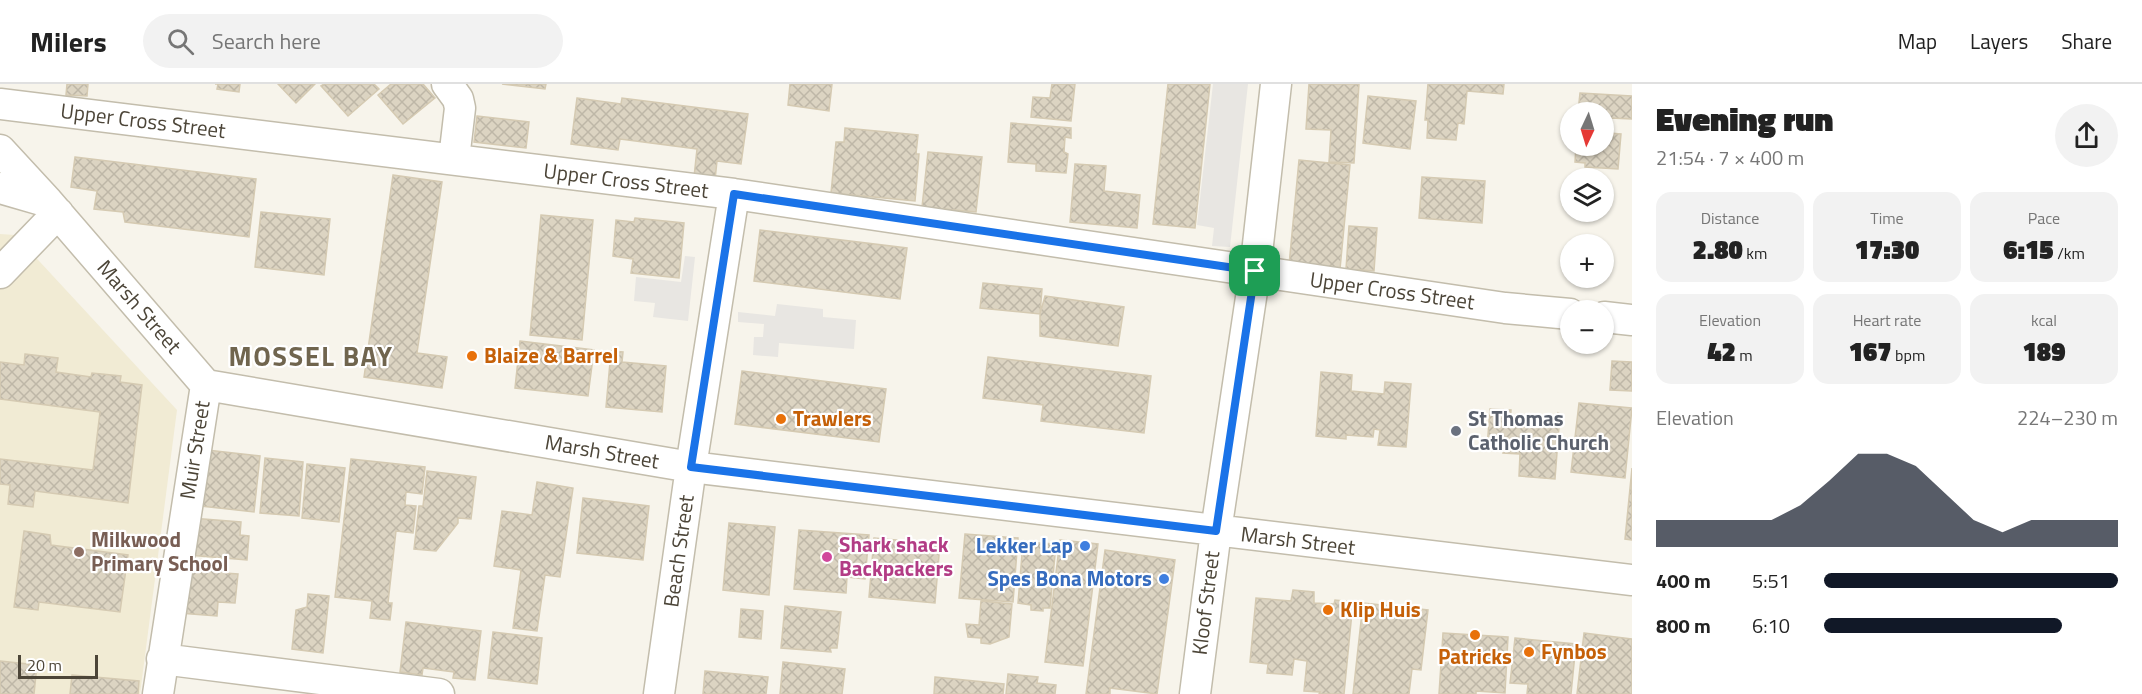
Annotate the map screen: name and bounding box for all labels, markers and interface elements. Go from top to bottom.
search box [143,14,563,68]
text: Milers [30,20,107,63]
text: Search here [212,24,321,58]
icon: search [164,25,197,58]
text: Map [1898,25,1937,57]
text: Layers [1970,25,2028,57]
text: Share [2061,25,2112,57]
street label: Upper Cross Street [59,94,228,146]
text: Evening run [1656,94,1833,144]
north arrow [1560,102,1614,156]
map controls [1560,102,1614,354]
button: share [2055,104,2118,167]
text: 21:54 · 7 × 400 m [1656,142,1804,173]
street label: Upper Cross Street [542,154,711,206]
button: layers [1560,168,1614,222]
text: Distance [1701,206,1759,230]
text: Time [1870,206,1904,230]
text: Pace [2028,206,2060,230]
text: 2.80 [1693,230,1743,269]
text: 17:30 [1855,230,1919,269]
text: 6:15 [2003,230,2054,269]
button: + [1560,234,1614,288]
text: km [1743,241,1767,265]
text: /km [2054,241,2085,265]
pin [1229,245,1280,296]
street label: Marsh Street [90,252,190,361]
icon: arrive [1238,254,1271,287]
street label: Upper Cross Street [1308,263,1477,317]
button: − [1560,300,1614,354]
text: Elevation [1699,308,1761,332]
text: Heart rate [1853,308,1921,332]
text: kcal [2031,308,2057,332]
text: 42 [1707,332,1736,371]
text: 167 [1849,332,1892,371]
text: 189 [2023,332,2065,371]
district label: MOSSEL BAY [229,335,393,376]
place label: Blaize & Barrel [484,339,618,371]
text: m [1736,343,1753,367]
text: bpm [1892,343,1925,367]
marker: Blaize & Barrel [465,349,479,363]
street label: Muir Street [170,398,218,501]
place label: Trawlers [793,402,872,434]
place label: St Thomas Catholic Church [1468,402,1609,458]
text: Elevation [1656,402,1734,433]
text: 224–230 m [2017,402,2118,433]
marker: Trawlers [774,412,788,426]
marker: St Thomas Catholic Church [1449,424,1463,438]
street label: Marsh Street [543,425,662,477]
street label: Beach Street [654,492,702,609]
street label: Marsh Street [1239,517,1358,563]
place label: Milkwood Primary School [91,523,228,579]
place label: Shark shack Backpackers [839,528,953,584]
place label: Lekker Lap [976,529,1073,561]
marker: Lekker Lap [1078,539,1092,553]
marker: Milkwood Primary School [72,545,86,559]
street label: Kloof Street [1183,548,1227,657]
marker: Shark shack Backpackers [820,550,834,564]
place label: Spes Bona Motors [987,562,1152,594]
text: 400 m [1656,565,1711,596]
text: 5:51 [1752,565,1790,596]
marker: Spes Bona Motors [1157,572,1171,586]
place label: Klip Huis [1340,593,1421,625]
marker: Klip Huis [1321,603,1335,617]
text: 800 m [1656,610,1711,641]
text: 6:10 [1752,610,1790,641]
marker: Patricks [1468,628,1482,642]
place label: Fynbos [1541,635,1607,667]
place label: Patricks [1438,640,1512,672]
marker: Fynbos [1522,645,1536,659]
scale bar [18,652,98,680]
text: 20 m [27,653,62,677]

